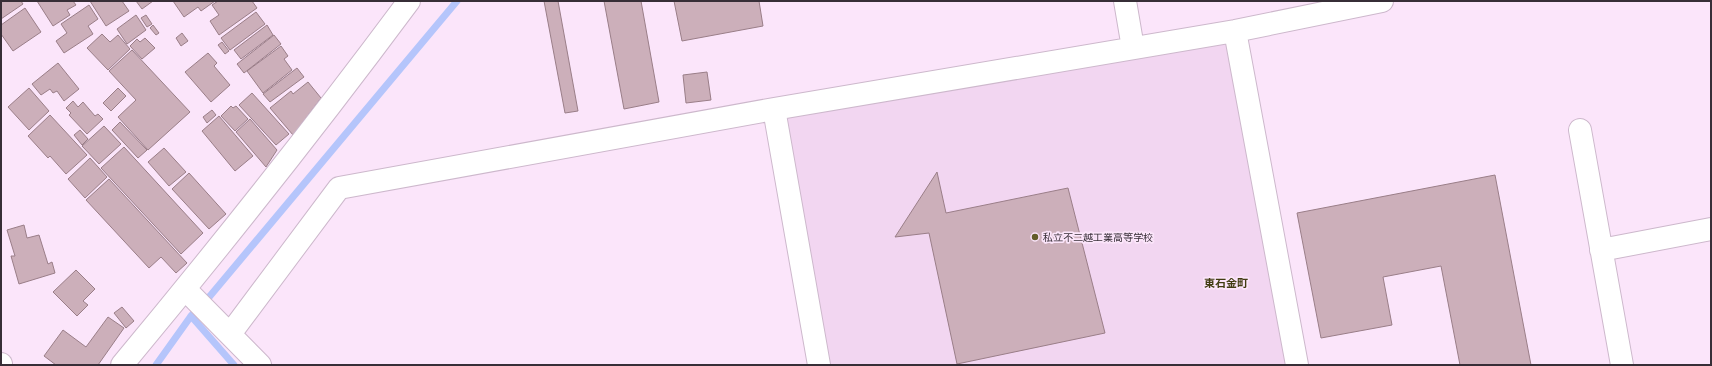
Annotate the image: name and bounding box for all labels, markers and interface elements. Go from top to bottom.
place label: 私立不二越工業高等学校 [1043,231,1153,244]
marker: 私立不二越工業高等学校 [1030,232,1040,242]
district label: 東石金町 [1204,276,1248,290]

